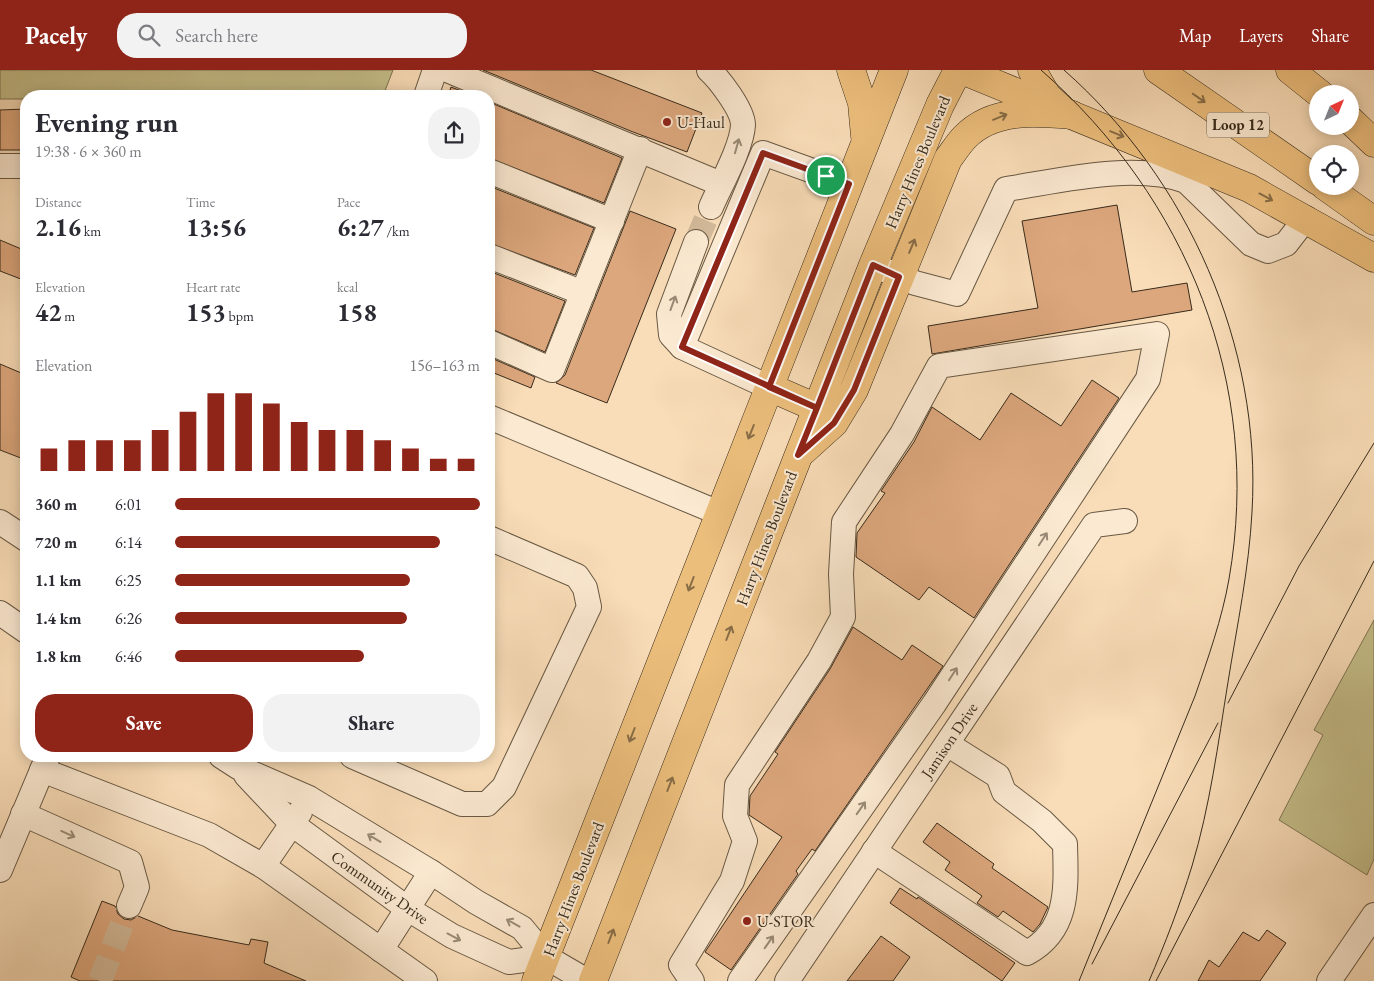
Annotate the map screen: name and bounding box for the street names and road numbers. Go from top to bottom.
street label: Harry Hines Boulevard [880,92,955,232]
road number: Loop 12 [1207,112,1269,138]
street label: Harry Hines Boulevard [731,467,802,609]
street label: Jamison Drive [915,698,982,784]
street label: Harry Hines Boulevard [538,818,609,960]
street label: Community Drive [327,846,433,929]

